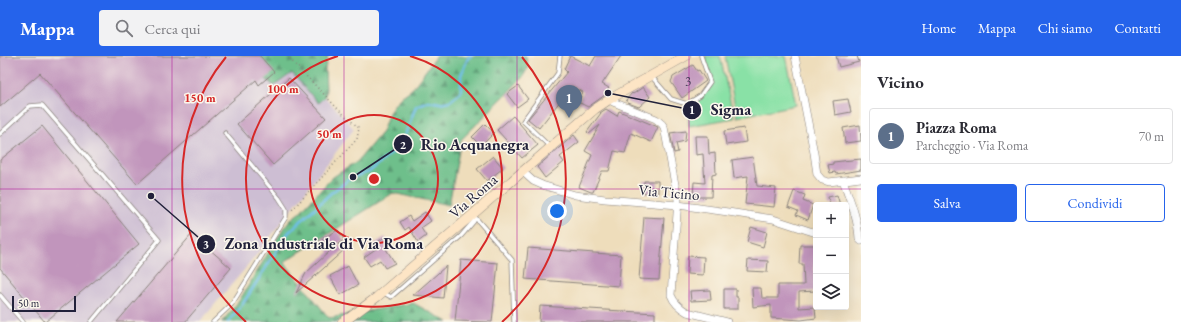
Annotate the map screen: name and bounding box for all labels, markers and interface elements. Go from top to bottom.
search box [99,10,379,46]
text: Mappa [20,16,75,41]
icon: search [113,17,135,39]
text: Cerca qui [145,19,200,38]
text: Home [921,19,956,37]
text: Mappa [978,19,1016,37]
text: Chi siamo [1038,19,1093,37]
text: Contatti [1115,19,1161,37]
text: Vicino [877,71,924,93]
house number: 3 [685,73,691,90]
text: 100 m [267,81,299,97]
pin: 1 [556,85,582,118]
text: 150 m [184,90,216,106]
callout: Sigma [682,96,759,124]
text: Sigma [711,99,752,120]
text: 1 [689,102,695,118]
text: Piazza Roma [916,118,997,137]
text: 50 m [316,126,342,142]
text: 1 [888,128,894,145]
text: 70 m [1139,128,1164,145]
callout: Rio Acquanegra [393,130,537,158]
text: Rio Acquanegra [421,134,530,155]
text: 2 [400,137,407,153]
text: Parcheggio · Via Roma [916,137,1028,154]
street label: Via Roma [445,170,501,222]
centre of rings [367,172,381,186]
street label: Via Ticino [638,180,700,204]
button: Salva [877,184,1017,222]
button: Condividi [1025,184,1165,222]
your location [547,201,567,221]
map controls [813,202,849,310]
button: + [813,202,849,238]
callout: Zona Industriale di Via Roma [196,230,431,258]
text: Zona Industriale di Via Roma [225,233,424,254]
text: 3 [203,236,209,252]
button: − [813,238,849,274]
button: layers [813,274,849,310]
scale bar [12,294,76,313]
text: 50 m [18,296,39,310]

